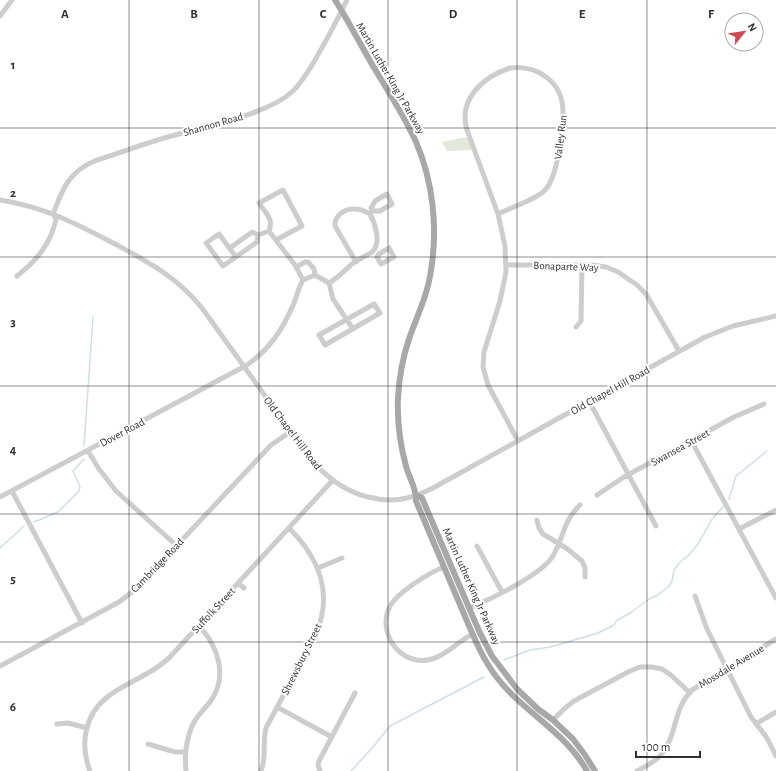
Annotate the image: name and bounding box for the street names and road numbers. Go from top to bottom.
street label: Martin Luther King Jr Parkway [354,21,427,136]
street label: Shannon Road [182,111,245,138]
street label: Valley Run [552,114,569,160]
street label: Bonaparte Way [533,260,599,273]
street label: Old Chapel Hill Road [569,364,652,417]
street label: Old Chapel Hill Road [262,395,324,472]
street label: Dover Road [98,416,147,449]
street label: Swansea Street [649,427,712,468]
street label: Martin Luther King Jr Parkway [441,526,502,647]
street label: Cambridge Road [129,536,186,595]
street label: Suffolk Street [190,585,237,635]
street label: Shrewsbury Street [279,621,324,697]
street label: Mossdale Avenue [697,643,766,690]

